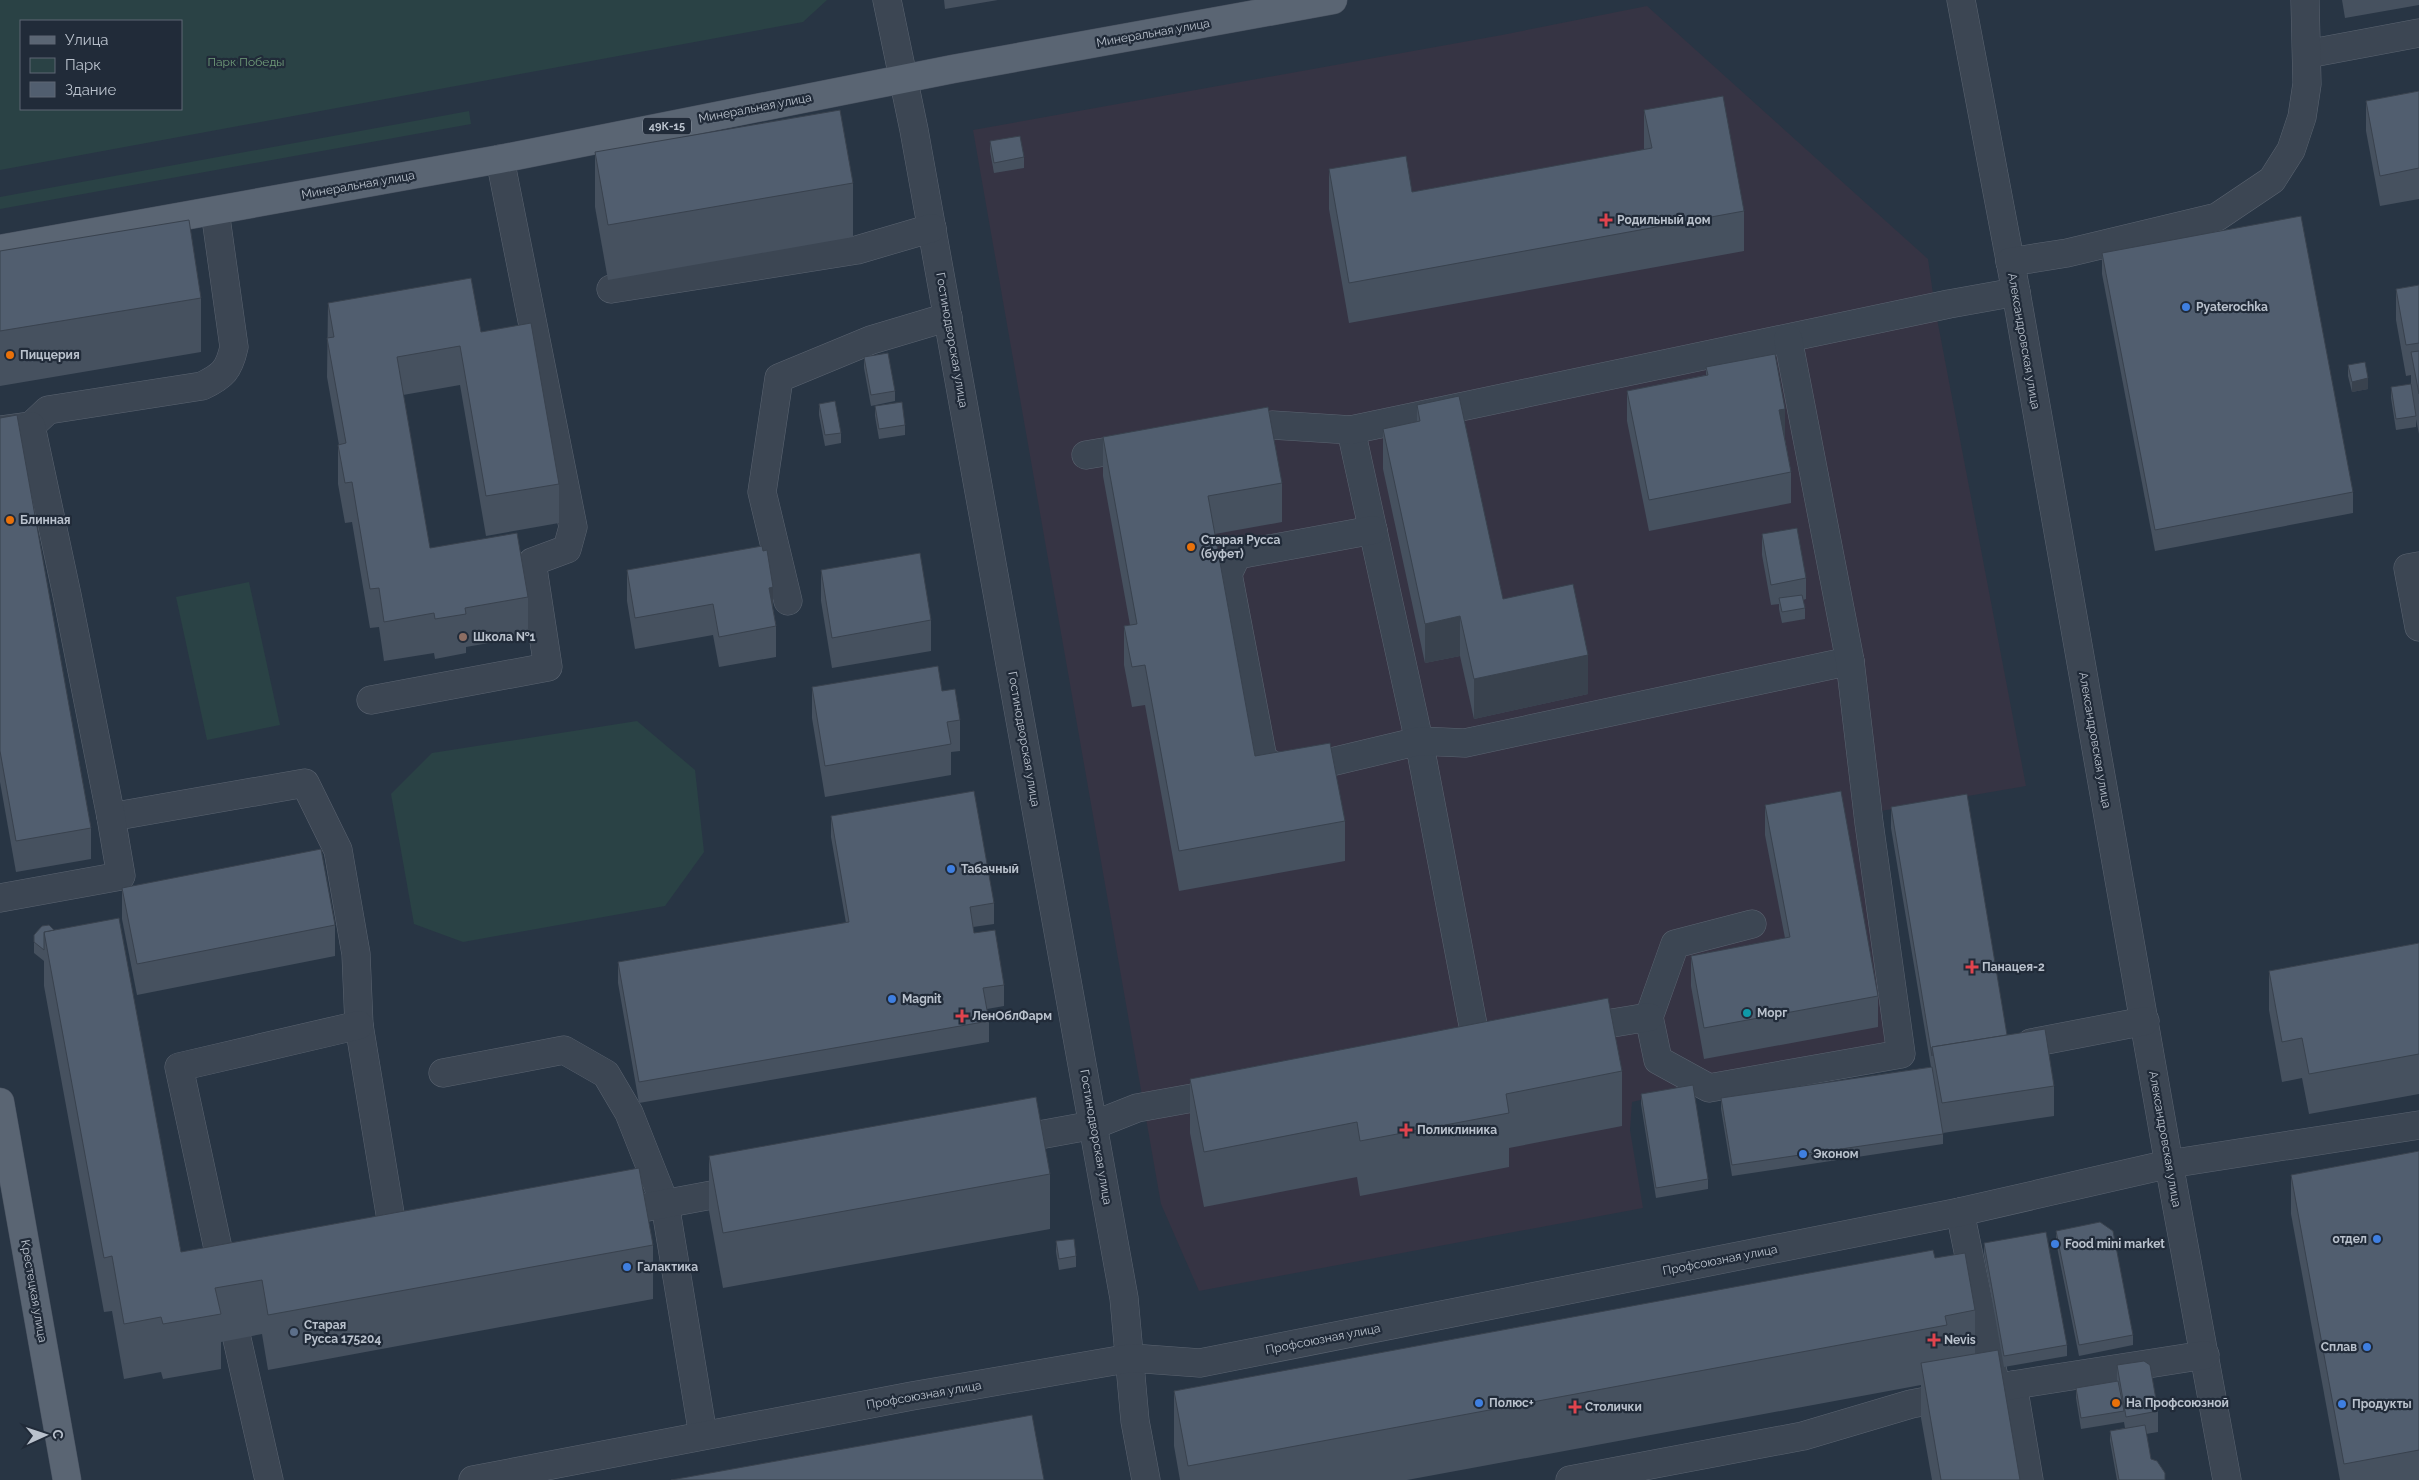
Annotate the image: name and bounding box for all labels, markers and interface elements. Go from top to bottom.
street label: Минеральная улица [1095,16,1211,50]
legend [20,20,182,110]
text: Улица [65,31,109,49]
park label: Парк Победы [208,55,284,69]
text: Парк [65,56,101,74]
text: Здание [65,81,117,99]
street label: Минеральная улица [697,90,813,126]
road number: 49К-15 [643,118,691,134]
street label: Минеральная улица [300,168,416,202]
marker: Родильный дом [1599,213,1613,227]
place label: Родильный дом [1617,213,1711,227]
street label: Гостинодворская улица [933,271,971,409]
street label: Александровская улица [2005,272,2043,410]
place label: Pyaterochka [2196,300,2268,314]
marker: Pyaterochka [2180,301,2192,313]
place label: Пиццерия [20,348,80,362]
marker: Пиццерия [4,349,16,361]
place label: Блинная [20,513,71,527]
marker: Блинная [4,514,16,526]
place label: Старая Русса (буфет) [1201,533,1281,561]
marker: Старая Русса (буфет) [1185,541,1197,553]
place label: Школа №1 [473,630,536,644]
marker: Школа №1 [457,631,469,643]
street label: Гостинодворская улица [1005,670,1043,808]
street label: Александровская улица [2076,671,2114,809]
place label: Табачный [961,862,1019,876]
marker: Табачный [945,863,957,875]
place label: Панацея-2 [1982,960,2045,974]
marker: Панацея-2 [1966,961,1978,973]
place label: Magnit [902,992,942,1006]
marker: Magnit [886,993,898,1005]
place label: Морг [1757,1006,1787,1020]
marker: Морг [1741,1007,1753,1019]
place label: ЛенОблФарм [972,1009,1052,1023]
marker: ЛенОблФарм [956,1010,968,1022]
street label: Гостинодворская улица [1077,1068,1115,1206]
street label: Александровская улица [2146,1070,2184,1208]
marker: Поликлиника [1399,1123,1413,1137]
place label: Поликлиника [1417,1123,1497,1137]
place label: Эконом [1813,1147,1859,1161]
marker: Эконом [1797,1148,1809,1160]
place label: отдел [2332,1232,2367,1246]
marker: отдел [2371,1233,2383,1245]
place label: Food mini market [2065,1237,2165,1251]
marker: Food mini market [2049,1238,2061,1250]
street label: Крестецкая улица [18,1239,50,1343]
street label: Профсоюзная улица [1662,1242,1778,1278]
place label: Галактика [637,1260,698,1274]
marker: Галактика [621,1261,633,1273]
place label: Старая Русса 175204 [304,1318,381,1346]
street label: Профсоюзная улица [1265,1321,1381,1357]
marker: Старая Русса 175204 [288,1326,300,1338]
place label: Nevis [1944,1333,1976,1347]
marker: Nevis [1928,1334,1940,1346]
place label: Сплав [2321,1340,2357,1354]
marker: Сплав [2361,1341,2373,1353]
street label: Профсоюзная улица [865,1378,983,1412]
place label: Полюс+ [1489,1396,1534,1410]
place label: На Профсоюзной [2126,1396,2229,1410]
marker: Полюс+ [1473,1397,1485,1409]
marker: На Профсоюзной [2110,1397,2122,1409]
place label: Продукты [2352,1397,2412,1411]
marker: Продукты [2336,1398,2348,1410]
place label: Столички [1585,1400,1642,1414]
marker: Столички [1569,1401,1581,1413]
north arrow [20,1410,70,1460]
text: С [50,1429,66,1440]

